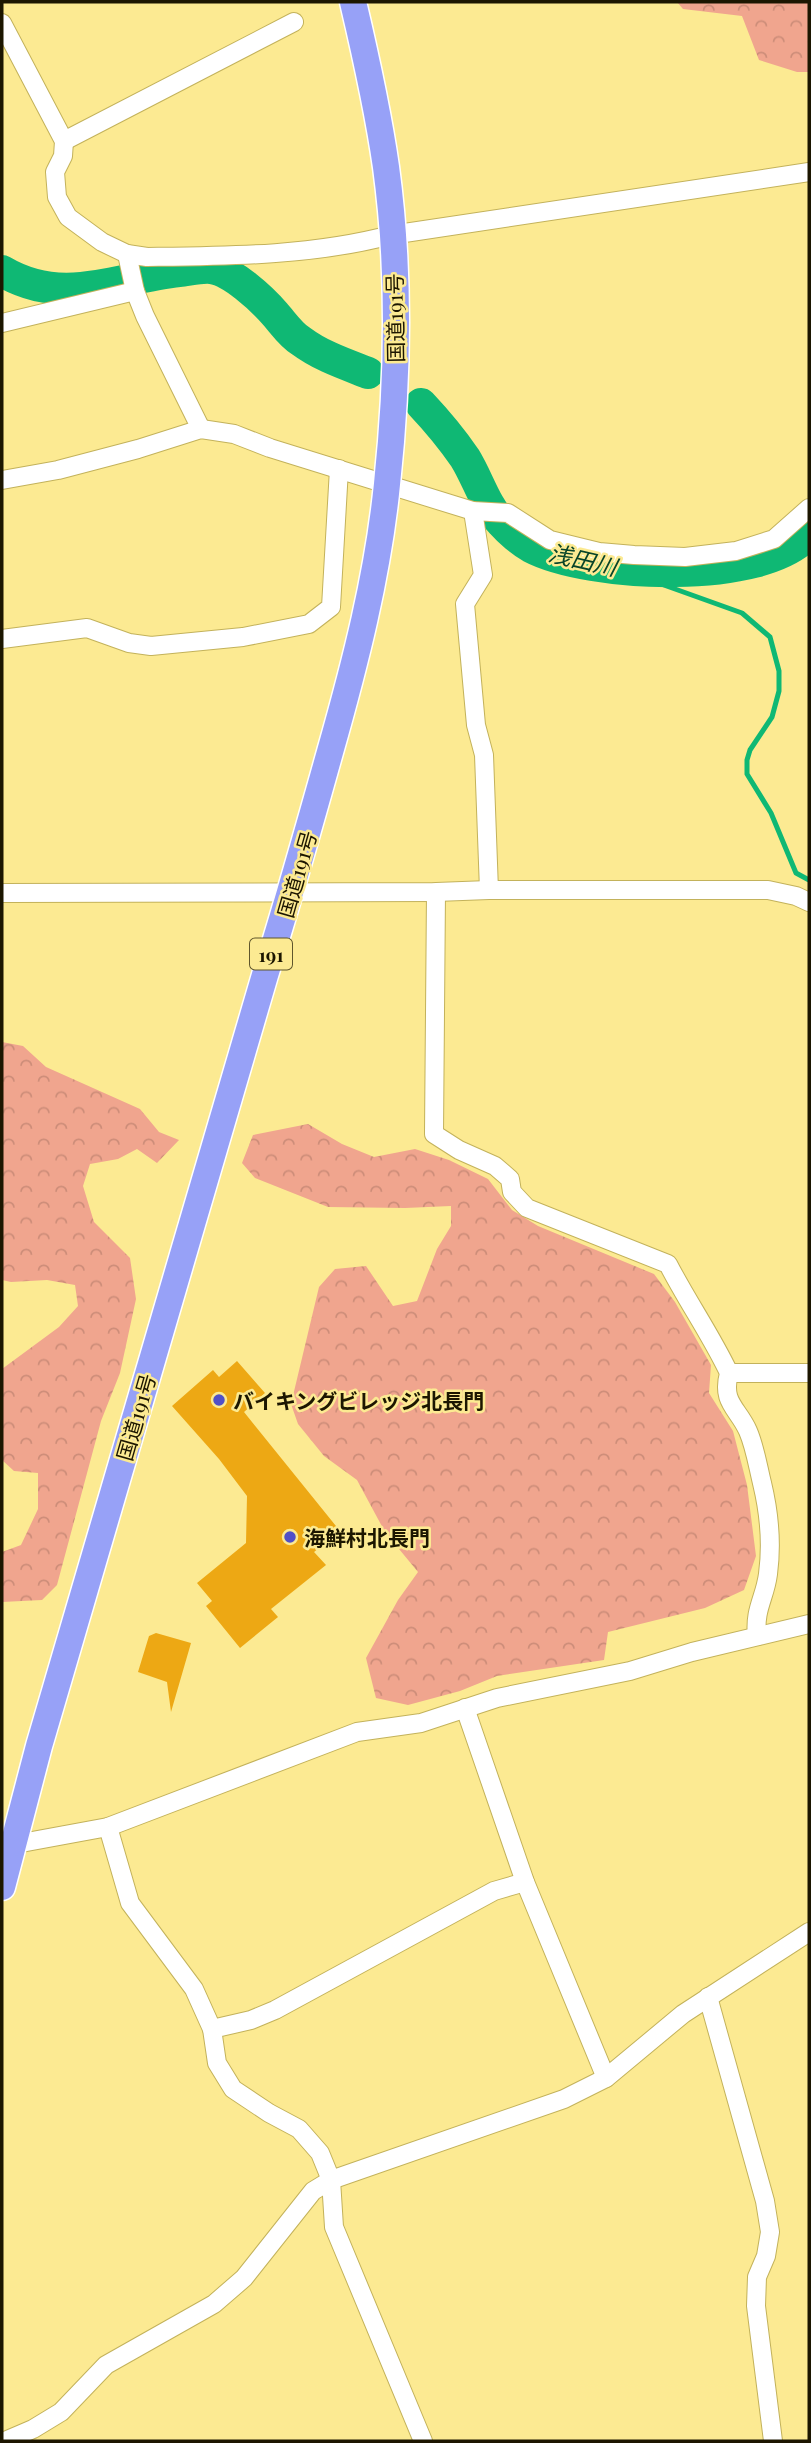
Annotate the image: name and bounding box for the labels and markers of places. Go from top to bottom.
place label: バイキングビレッジ北長門 [233,1386,484,1414]
marker: バイキングビレッジ北長門 [211,1392,227,1408]
place label: 海鮮村北長門 [304,1523,430,1551]
marker: 海鮮村北長門 [282,1529,298,1545]

